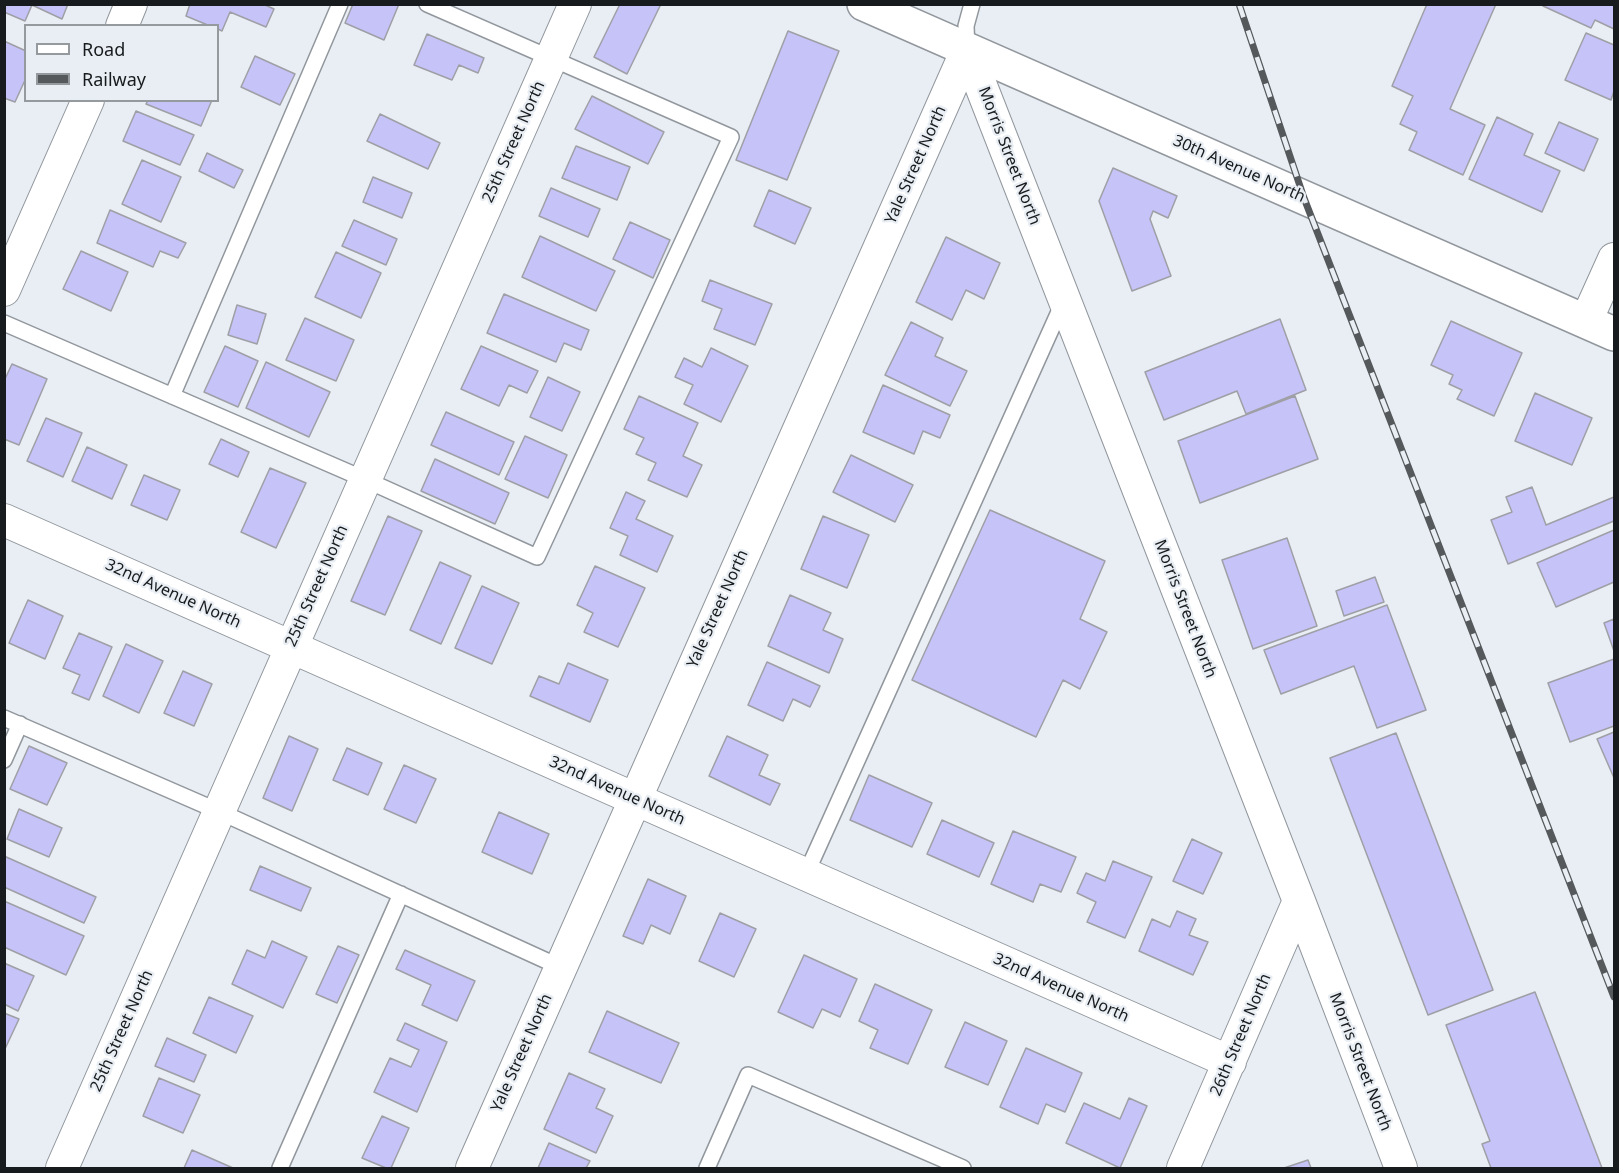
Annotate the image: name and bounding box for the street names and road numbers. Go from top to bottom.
street label: 25th Street North [479,78,549,206]
street label: Morris Street North [974,84,1044,228]
street label: Yale Street North [881,103,951,227]
street label: 30th Avenue North [1170,131,1308,207]
street label: 25th Street North [282,522,352,650]
street label: Morris Street North [1150,537,1220,681]
street label: Yale Street North [683,547,753,671]
street label: 32nd Avenue North [102,555,244,633]
street label: 32nd Avenue North [546,752,688,830]
street label: 32nd Avenue North [990,949,1132,1027]
street label: 25th Street North [87,967,157,1095]
street label: 26th Street North [1207,971,1275,1099]
street label: Morris Street North [1325,990,1395,1134]
street label: Yale Street North [487,991,557,1115]

